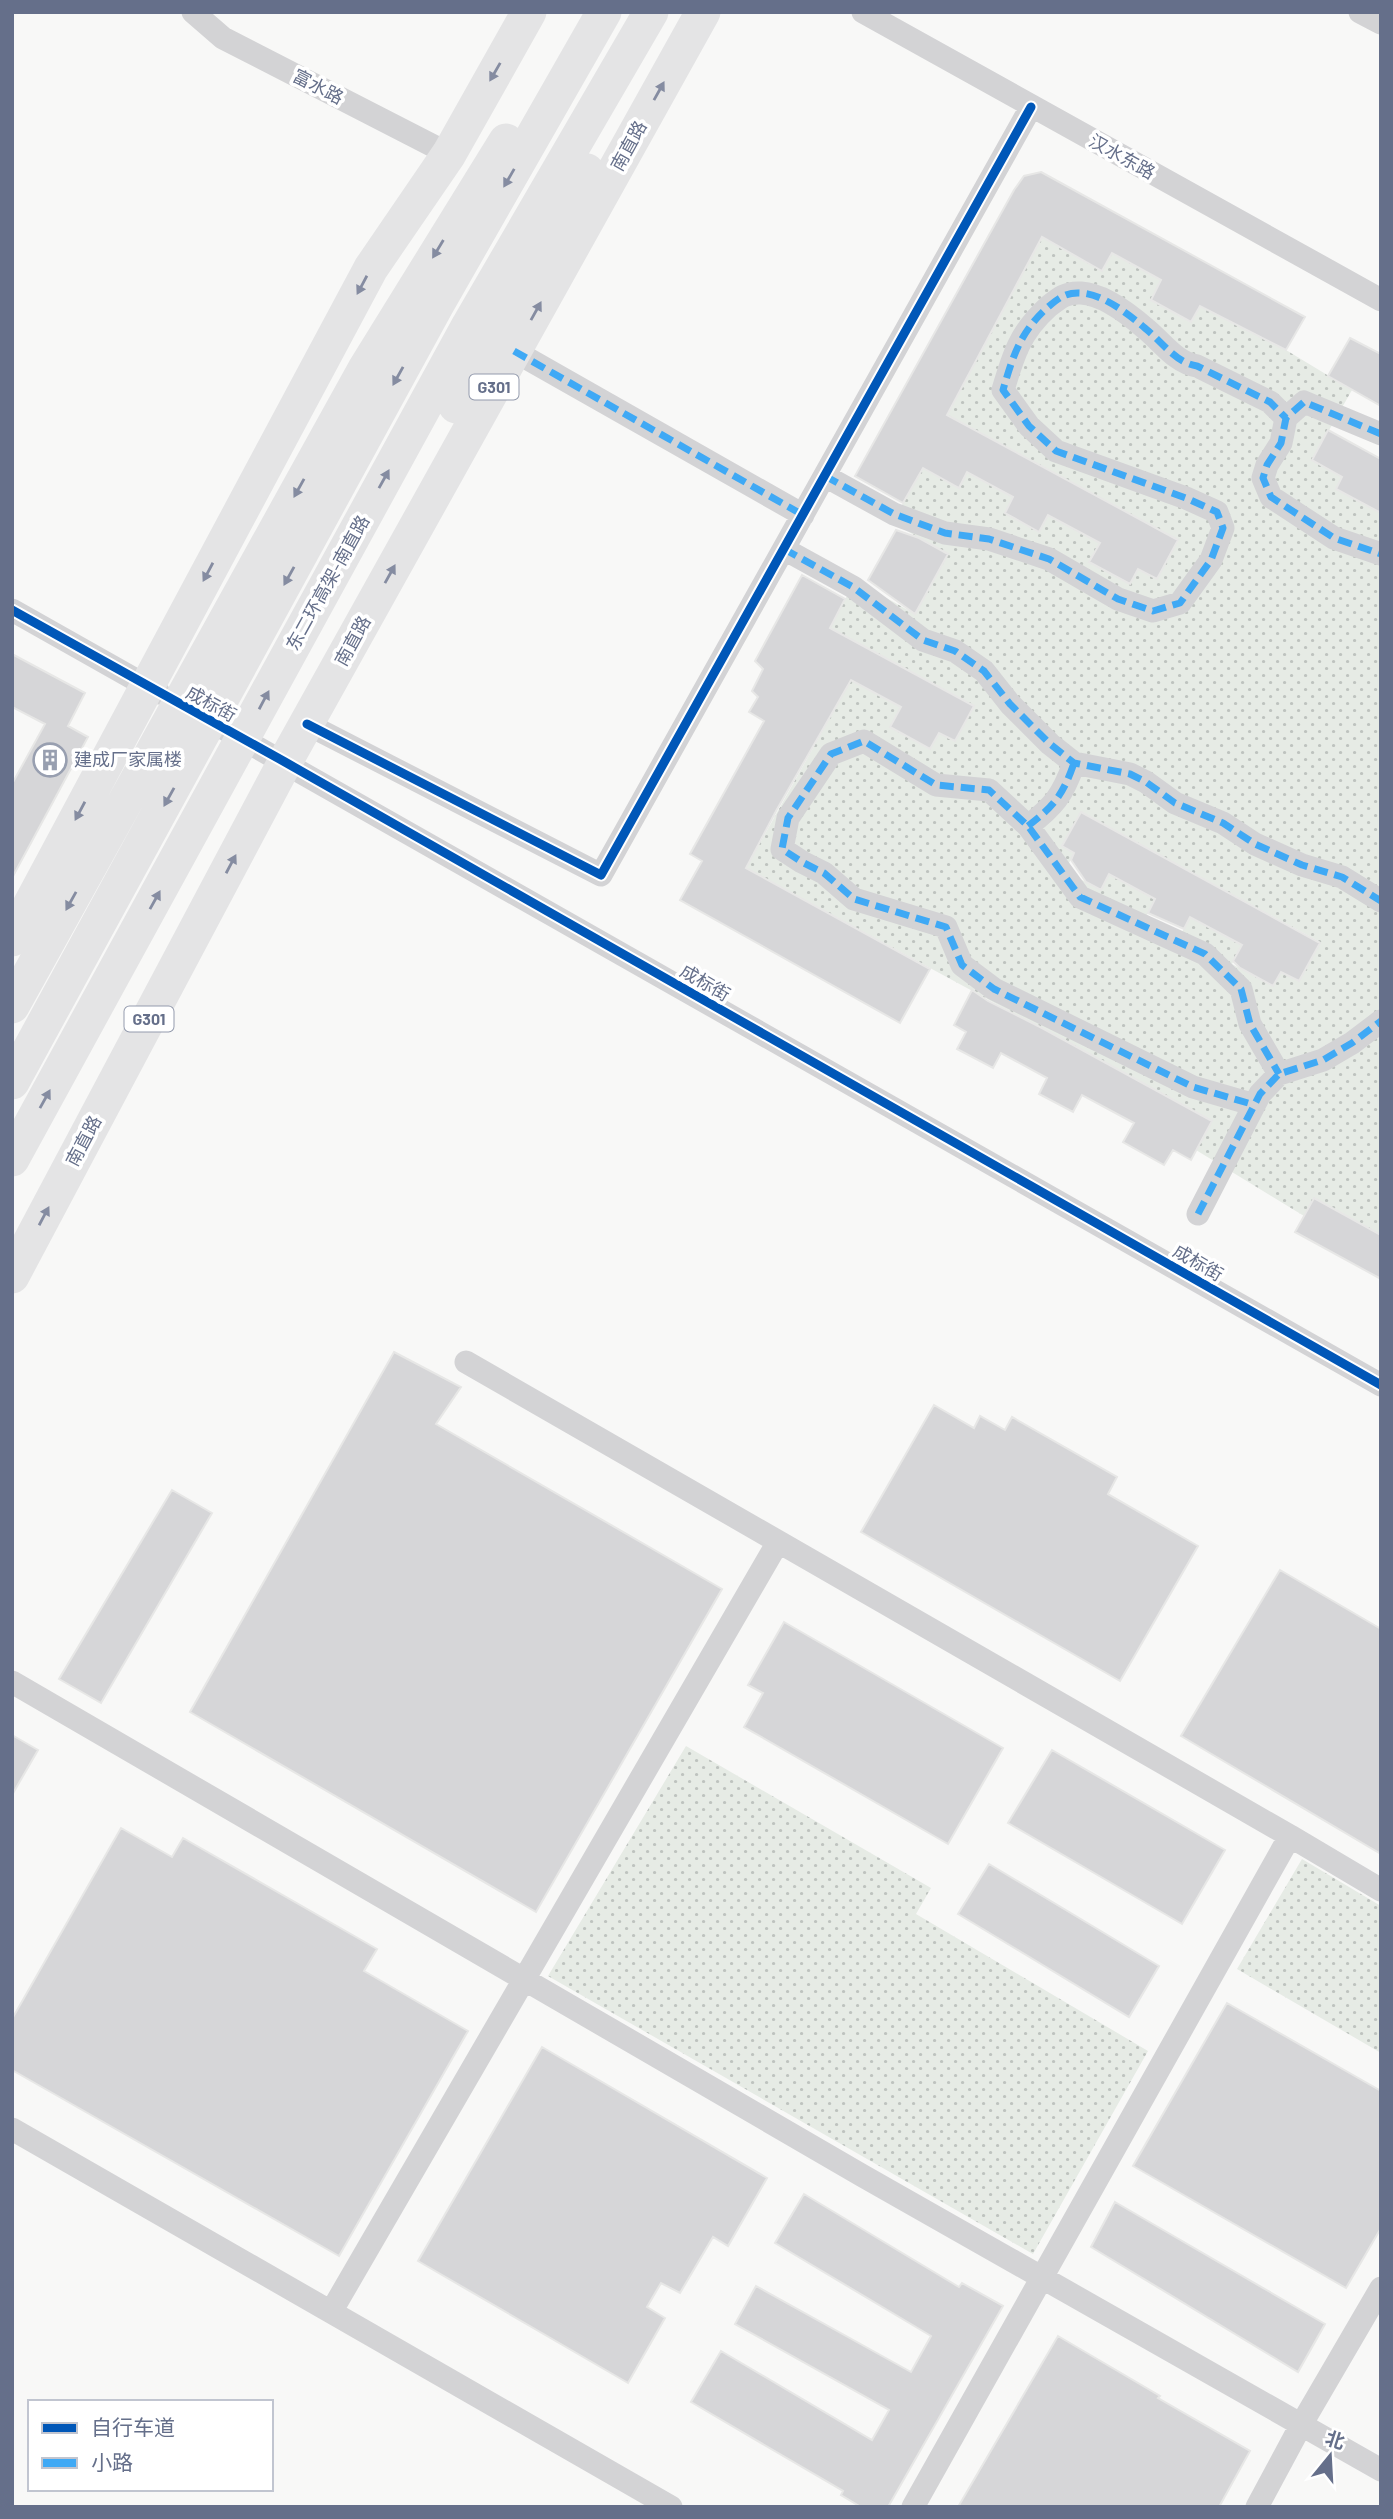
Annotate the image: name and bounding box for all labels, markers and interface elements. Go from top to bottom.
one-way arrow [489,62,502,81]
street label: 富水路 [289,64,348,108]
one-way arrow [653,82,665,101]
street label: 南直路 [605,117,651,174]
street label: 汉水东路 [1086,129,1159,183]
one-way arrow [503,168,516,187]
one-way arrow [432,239,445,258]
one-way arrow [356,275,367,295]
one-way arrow [530,302,542,321]
one-way arrow [392,366,404,386]
road number: G301 [470,374,518,400]
one-way arrow [378,469,390,489]
one-way arrow [293,478,305,497]
street label: 东二环高架-南直路 [282,512,374,654]
one-way arrow [202,562,214,582]
one-way arrow [384,565,396,584]
one-way arrow [283,566,295,585]
street label: 南直路 [330,612,376,670]
street label: 成标街 [183,680,240,726]
one-way arrow [258,691,270,710]
building icon: 建成厂家属楼 [31,741,69,779]
place label: 建成厂家属楼 [74,748,182,770]
one-way arrow [163,787,175,807]
one-way arrow [74,801,86,821]
one-way arrow [226,854,237,874]
one-way arrow [65,891,77,911]
one-way arrow [149,891,161,910]
street label: 成标街 [677,959,734,1005]
road number: G301 [124,1007,174,1032]
one-way arrow [39,1090,51,1109]
street label: 南直路 [61,1112,106,1170]
one-way arrow [39,1206,50,1226]
street label: 成标街 [1170,1239,1227,1285]
legend [28,2400,273,2491]
text: 自行车道 [91,2414,175,2439]
north arrow [1295,2421,1365,2491]
text: 北 [1323,2425,1348,2453]
text: 小路 [91,2449,133,2474]

